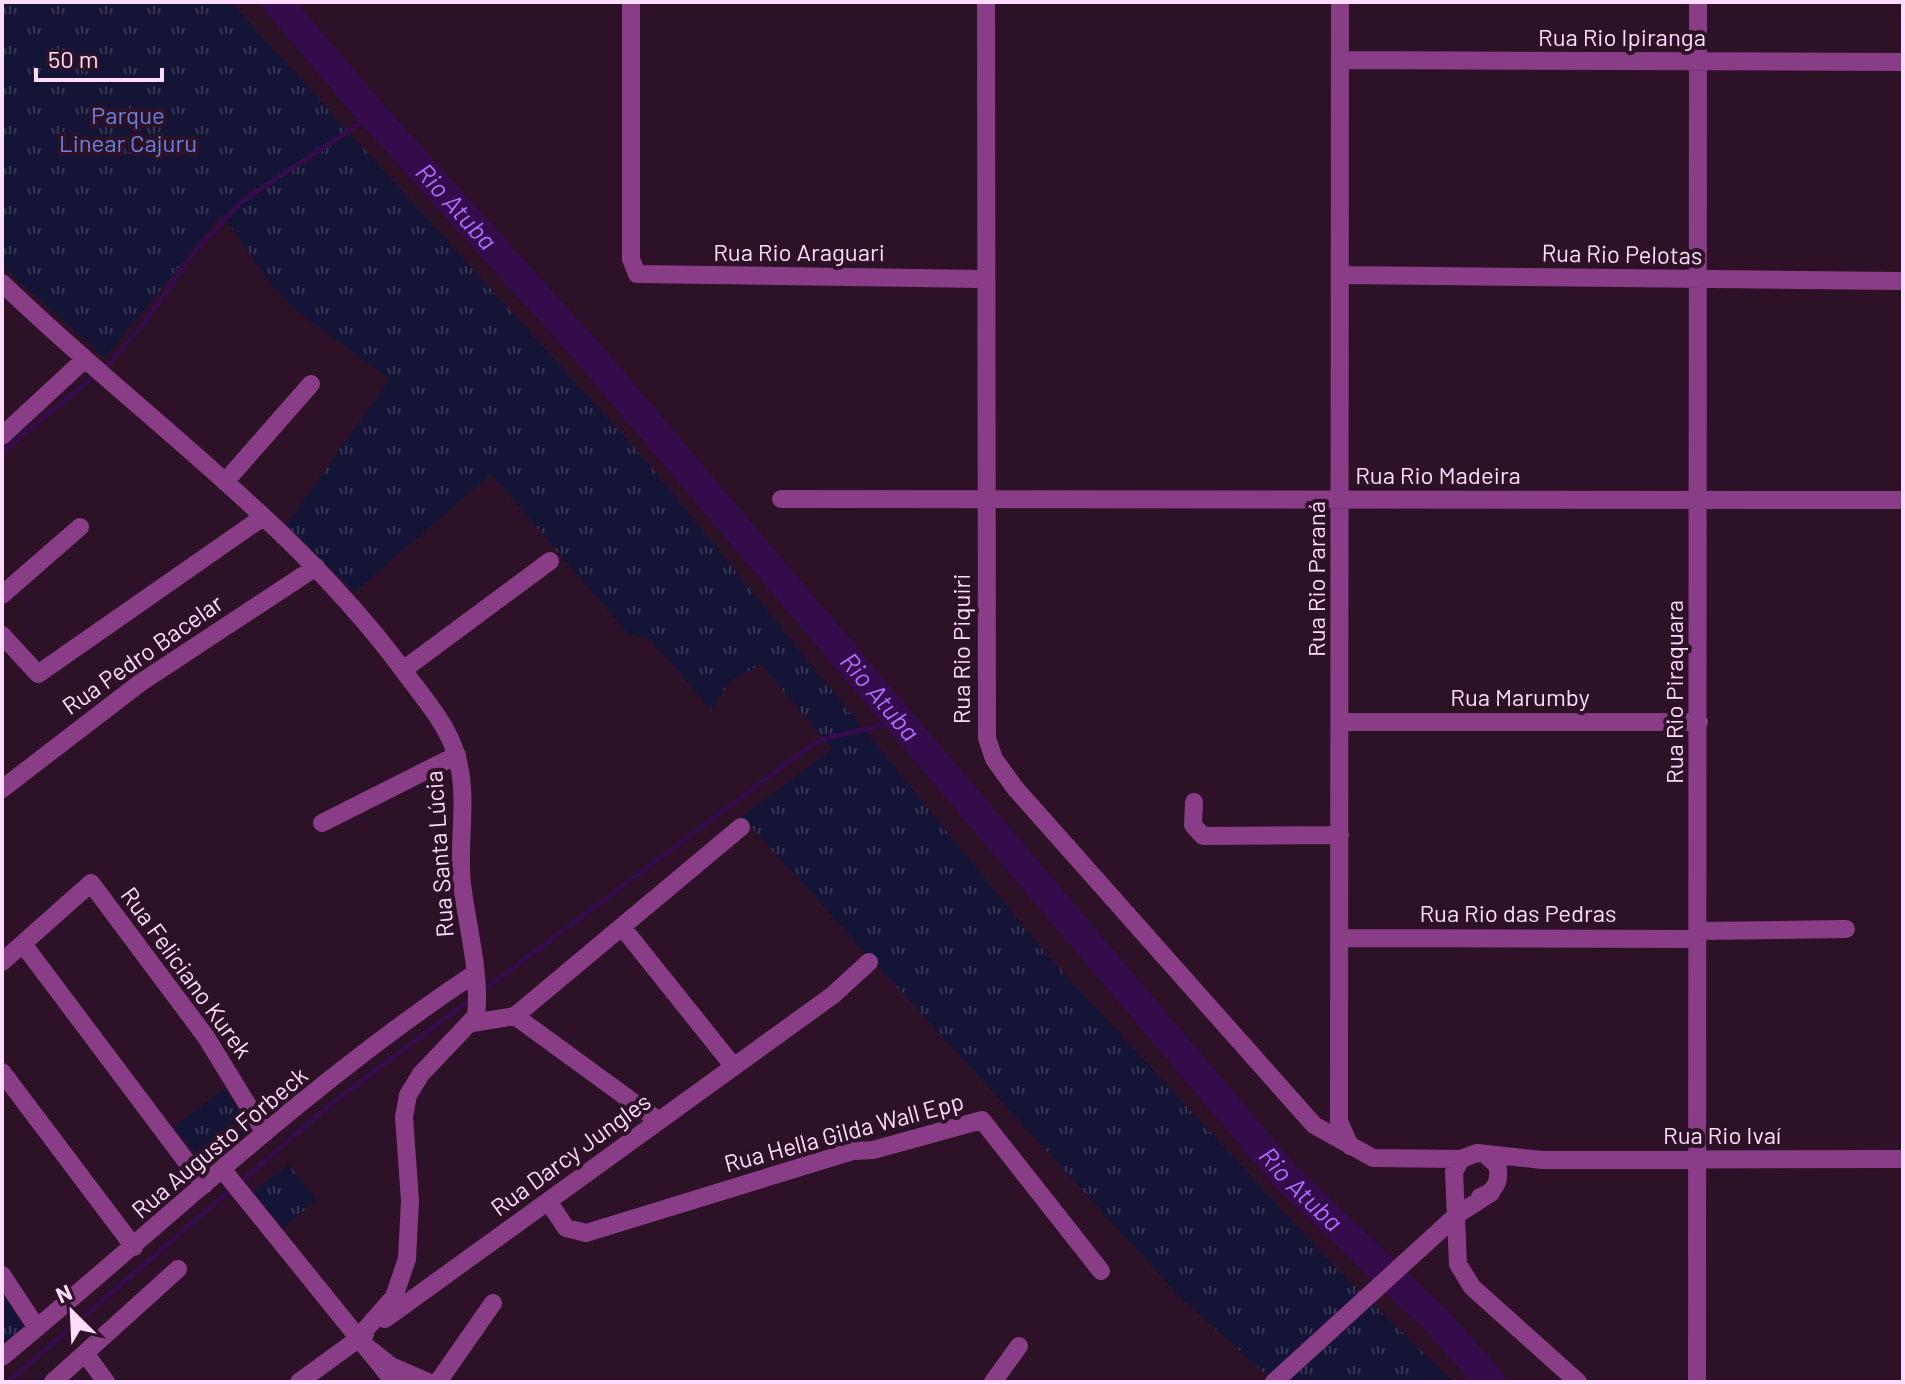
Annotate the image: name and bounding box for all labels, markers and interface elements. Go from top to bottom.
street label: Rua Rio Ipiranga [1538,22,1706,51]
scale bar [36,32,162,82]
text: 50 m [48,44,99,73]
park label: Parque Linear Cajuru [59,100,197,157]
water label: Rio Atuba [410,156,504,255]
street label: Rua Rio Araguari [713,237,885,266]
street label: Rua Rio Pelotas [1541,238,1703,269]
street label: Rua Rio Madeira [1355,460,1521,489]
street label: Rua Rio Paraná [1301,501,1330,657]
street label: Rua Rio Piquiri [946,574,975,724]
street label: Rua Pedro Bacelar [56,587,228,720]
street label: Rua Rio Piraquara [1659,600,1688,784]
water label: Rio Atuba [835,646,927,746]
street label: Rua Marumby [1450,682,1590,711]
street label: Rua Santa Lúcia [418,770,459,938]
street label: Rua Feliciano Kurek [115,881,259,1063]
street label: Rua Rio das Pedras [1419,898,1617,927]
street label: Rua Augusto Forbeck [125,1060,313,1224]
street label: Rua Darcy Jungles [485,1086,656,1222]
street label: Rua Hella Gilda Wall Epp [721,1086,967,1177]
street label: Rua Rio Ivaí [1663,1120,1781,1149]
water label: Rio Atuba [1253,1140,1350,1237]
north arrow [32,1272,112,1352]
text: N [51,1278,75,1308]

